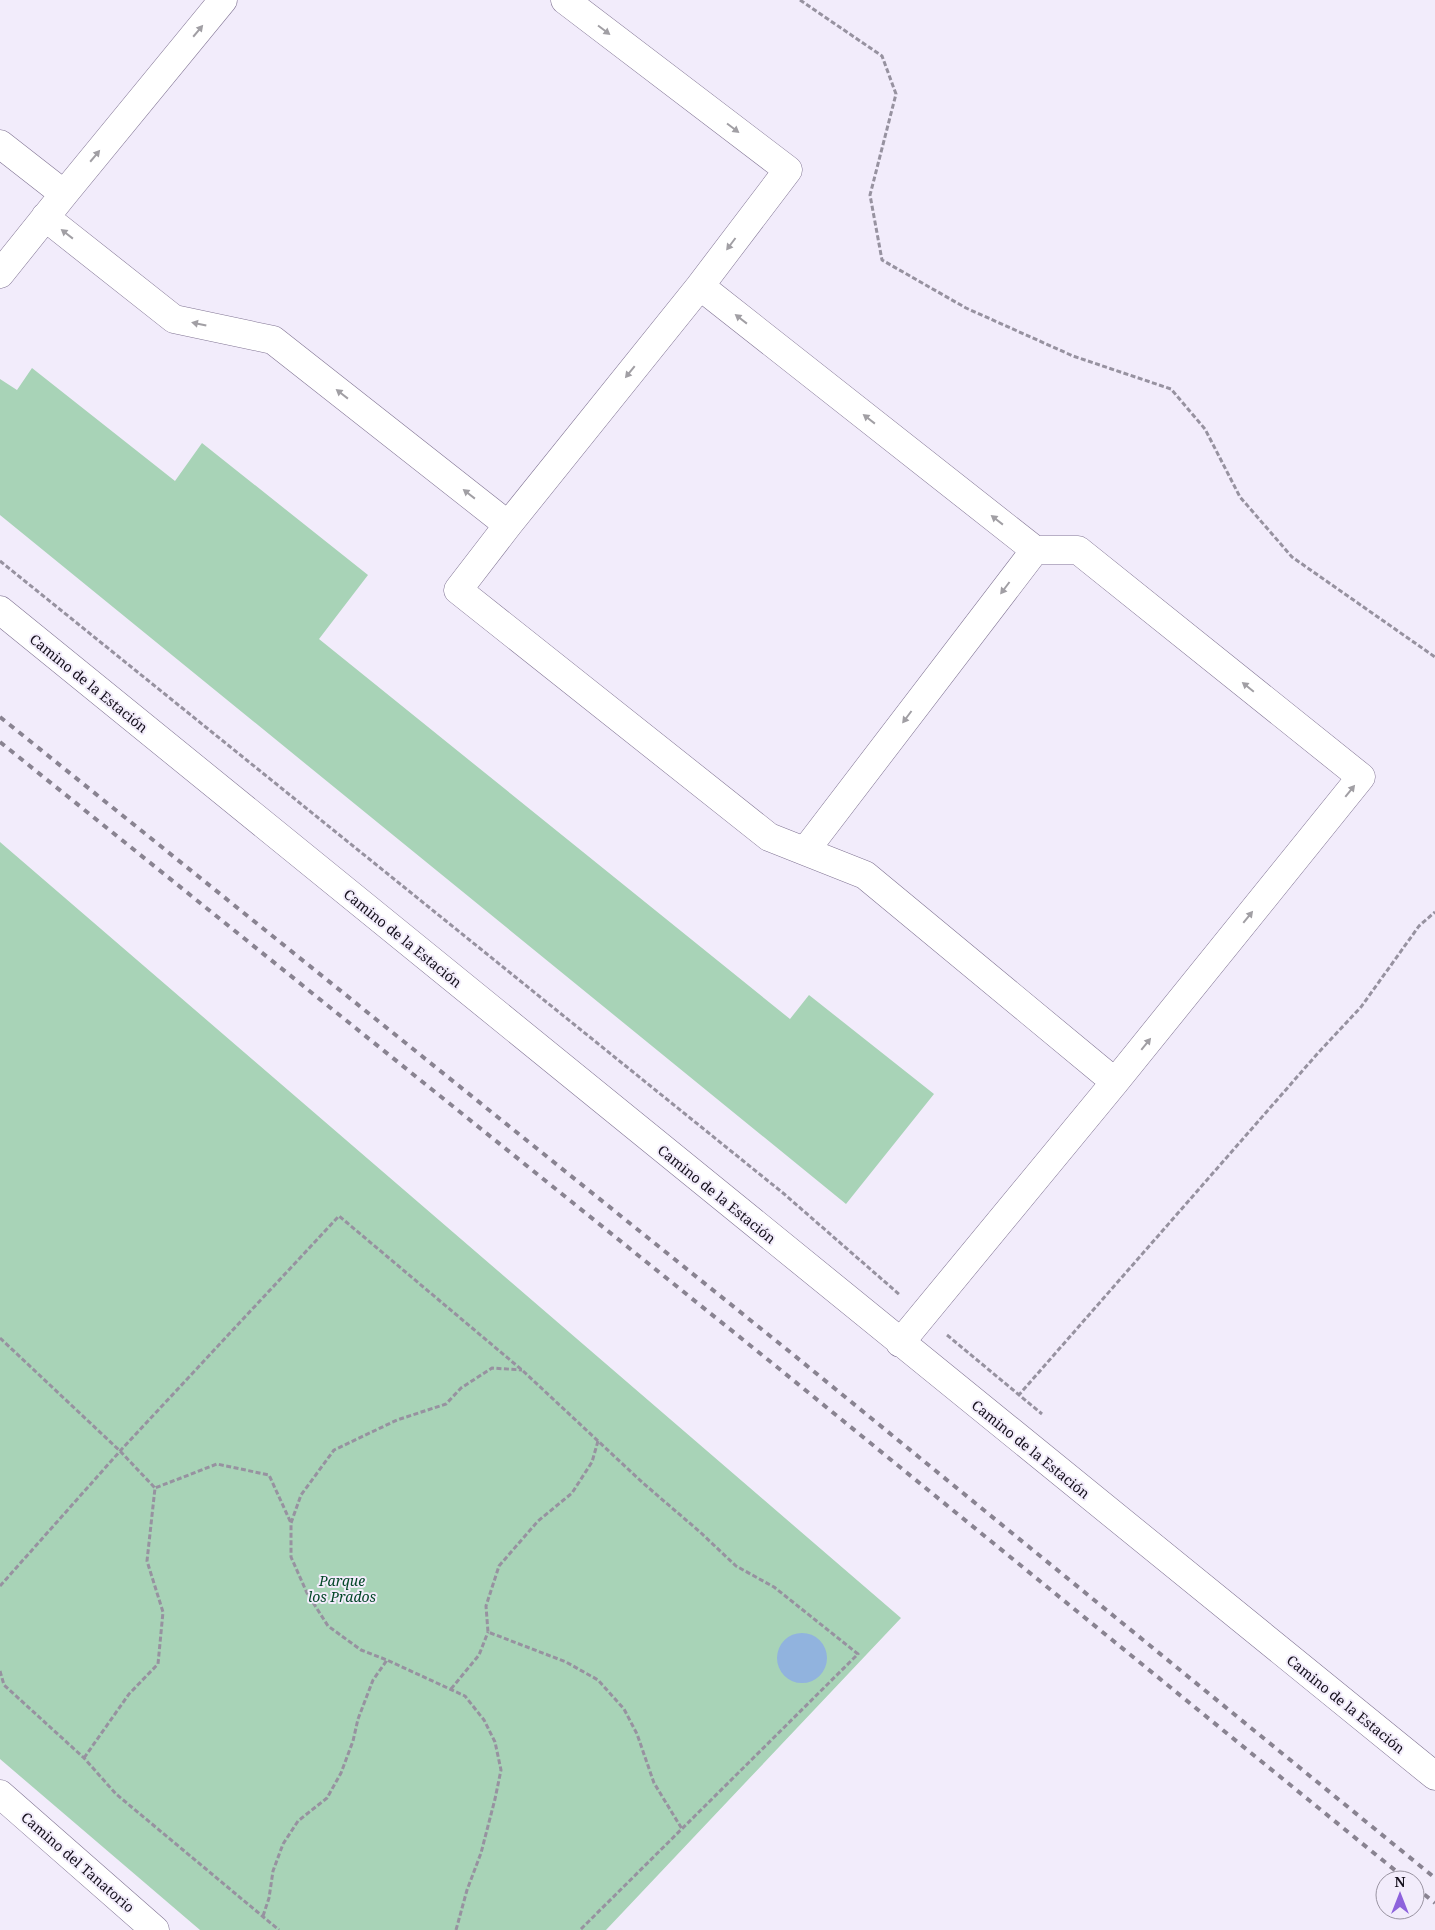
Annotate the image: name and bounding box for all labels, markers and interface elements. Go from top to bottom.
one-way arrow [597,24,610,35]
one-way arrow [192,25,203,37]
one-way arrow [726,123,739,134]
one-way arrow [89,150,100,163]
one-way arrow [61,229,74,240]
one-way arrow [726,238,736,251]
one-way arrow [735,313,748,324]
one-way arrow [192,320,207,328]
one-way arrow [625,365,636,378]
one-way arrow [335,389,348,399]
one-way arrow [862,414,876,424]
one-way arrow [463,489,476,500]
one-way arrow [991,514,1004,525]
one-way arrow [1000,581,1011,594]
street label: Camino de la Estación [26,629,152,737]
one-way arrow [1242,681,1255,692]
one-way arrow [901,710,912,723]
one-way arrow [1344,785,1355,798]
street label: Camino de la Estación [340,884,466,992]
one-way arrow [1242,911,1253,924]
one-way arrow [1140,1038,1151,1051]
street label: Camino de la Estación [654,1140,780,1248]
street label: Camino de la Estación [968,1395,1094,1503]
park label: Parque los Prados [308,1571,377,1606]
street label: Camino de la Estación [1283,1650,1409,1758]
street label: Camino del Tanatorio [17,1808,139,1916]
north arrow [1375,1870,1425,1920]
text: N [1394,1872,1406,1891]

